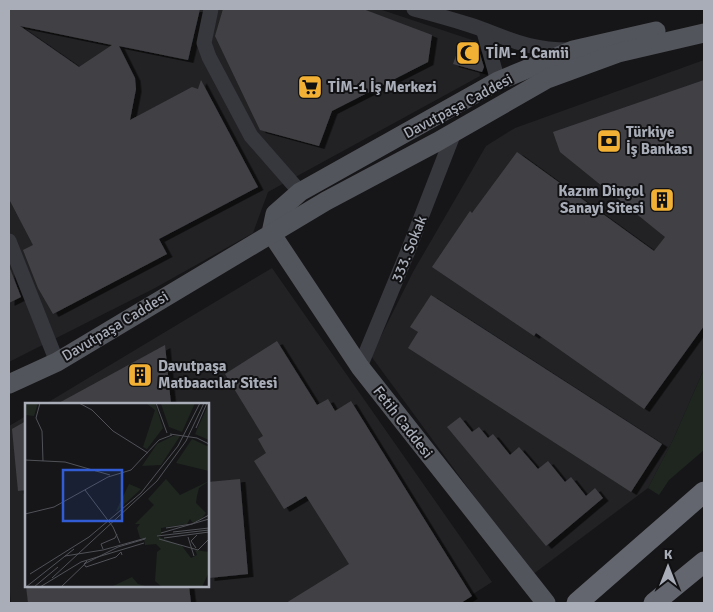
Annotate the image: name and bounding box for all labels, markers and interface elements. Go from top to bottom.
mosque icon: TİM- 1 Camii [455,40,481,66]
place label: TİM- 1 Camii [486,44,569,62]
street label: Davutpaşa Caddesi [400,70,516,142]
supermarket icon: TİM-1 İş Merkezi [297,74,323,100]
place label: TİM-1 İş Merkezi [328,78,437,96]
place label: Türkiye İş Bankası [626,123,693,158]
bank icon: Türkiye İş Bankası [596,128,622,154]
place label: Kazım Dinçol Sanayi Sitesi [558,182,644,217]
building icon: Kazım Dinçol Sanayi Sitesi [649,187,675,213]
street label: 333. Sokak [387,213,431,285]
street label: Davutpaşa Caddesi [59,287,171,365]
place label: Davutpaşa Matbaacılar Sitesi [158,357,277,392]
building icon: Davutpaşa Matbaacılar Sitesi [127,362,153,388]
street label: Fetih Caddesi [369,382,437,462]
inset map [25,403,209,587]
north arrow [643,542,693,592]
text: K [664,546,673,563]

